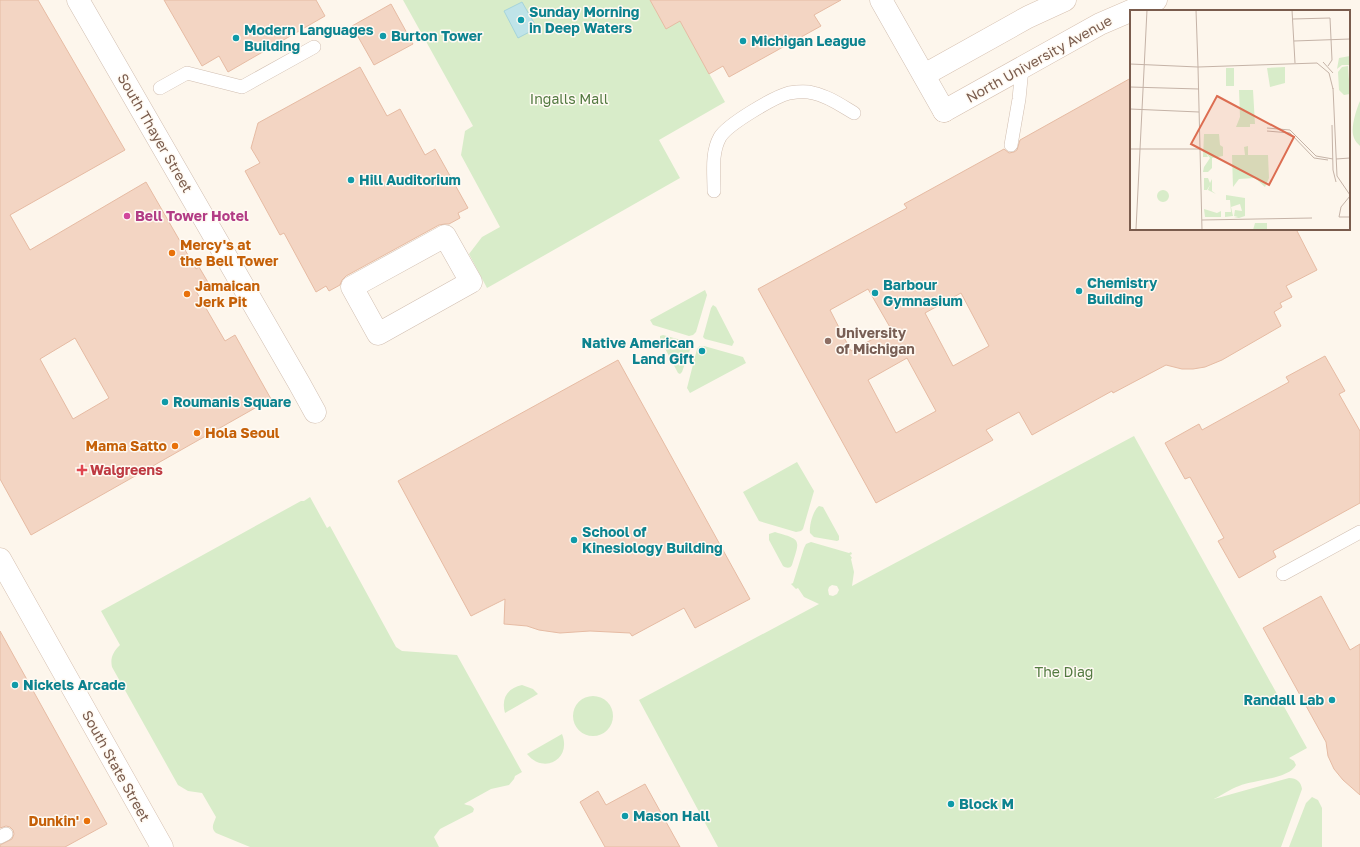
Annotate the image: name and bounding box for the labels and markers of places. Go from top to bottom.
place label: Sunday Morning in Deep Waters [529,3,639,36]
marker: Sunday Morning in Deep Waters [516,15,526,25]
place label: Modern Languages Building [244,21,374,54]
place label: Burton Tower [391,27,483,44]
marker: Burton Tower [378,31,388,41]
place label: Michigan League [751,32,866,49]
marker: Modern Languages Building [231,33,241,43]
marker: Michigan League [738,36,748,46]
place label: Hill Auditorium [359,171,461,188]
marker: Hill Auditorium [346,175,356,185]
place label: Bell Tower Hotel [135,207,249,224]
marker: Bell Tower Hotel [122,211,132,221]
place label: Mercy's at the Bell Tower [180,236,279,269]
marker: Mercy's at the Bell Tower [167,248,177,258]
place label: Chemistry Building [1087,274,1158,307]
place label: Barbour Gymnasium [883,276,963,309]
place label: Jamaican Jerk Pit [195,277,260,310]
marker: Chemistry Building [1074,286,1084,296]
marker: Barbour Gymnasium [870,288,880,298]
marker: Jamaican Jerk Pit [182,289,192,299]
place label: University of Michigan [836,324,915,357]
place label: Native American Land Gift [582,334,694,367]
marker: University of Michigan [823,336,833,346]
marker: Native American Land Gift [697,346,707,356]
place label: Roumanis Square [173,393,291,410]
marker: Roumanis Square [160,397,170,407]
place label: Hola Seoul [205,424,280,441]
marker: Hola Seoul [192,428,202,438]
place label: Mama Satto [86,437,167,454]
marker: Mama Satto [170,441,180,451]
place label: Walgreens [90,461,163,478]
marker: Walgreens [77,465,87,475]
place label: School of Kinesiology Building [582,523,723,556]
marker: School of Kinesiology Building [569,535,579,545]
place label: Nickels Arcade [23,676,126,693]
marker: Nickels Arcade [10,680,20,690]
place label: Randall Lab [1243,691,1324,708]
marker: Randall Lab [1327,695,1337,705]
place label: Block M [959,795,1014,812]
marker: Block M [946,799,956,809]
place label: Mason Hall [633,807,710,824]
marker: Mason Hall [620,811,630,821]
place label: Dunkin' [29,812,79,829]
marker: Dunkin' [82,816,92,826]

